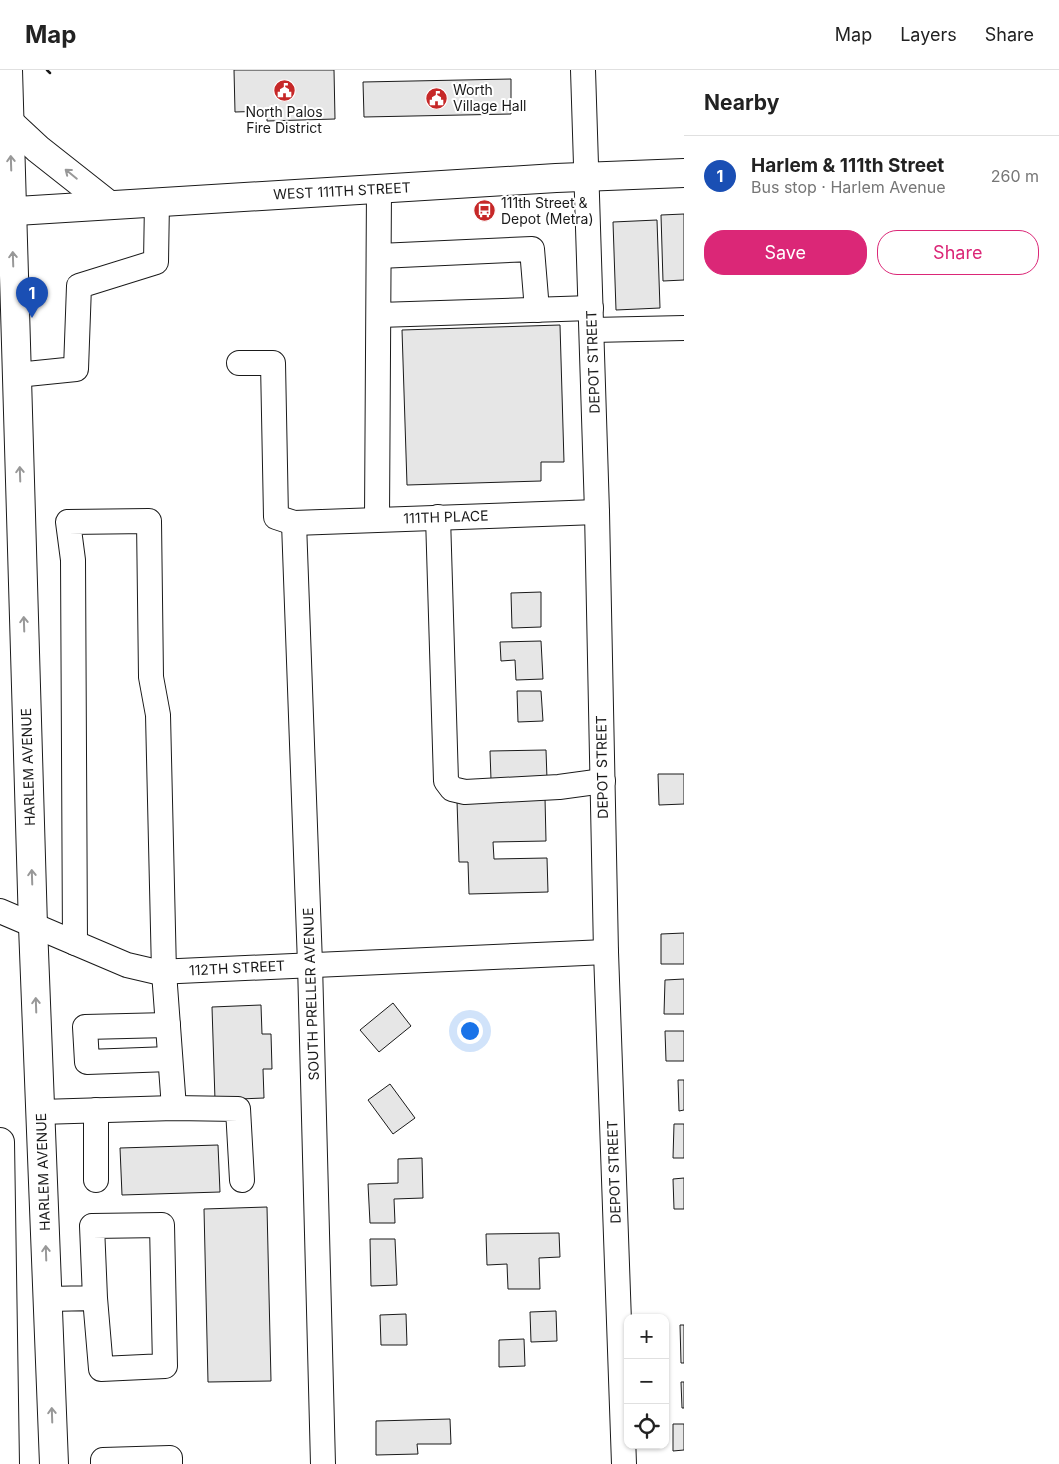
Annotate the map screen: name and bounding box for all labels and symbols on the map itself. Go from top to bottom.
public building icon: North Palos Fire District [272,78,296,102]
place label: Worth Village Hall [453,81,526,114]
public building icon: Worth Village Hall [425,86,449,110]
place label: North Palos Fire District [245,103,323,136]
one-way arrow [6,155,15,171]
one-way arrow [65,169,78,180]
street label: WEST 111TH STREET [273,178,411,203]
place label: 111th Street & Depot (Metra) [501,194,593,227]
bus stop icon: 111th Street & Depot (Metra) [473,199,497,223]
one-way arrow [9,251,18,267]
pin: 1 [16,277,48,318]
street label: DEPOT STREET [582,310,603,414]
one-way arrow [15,466,24,482]
street label: 111TH PLACE [403,507,489,526]
one-way arrow [19,617,29,633]
street label: HARLEM AVENUE [17,708,38,826]
street label: DEPOT STREET [592,715,611,819]
one-way arrow [27,869,36,885]
street label: SOUTH PRELLER AVENUE [299,907,322,1081]
street label: 112TH STREET [188,956,285,979]
one-way arrow [31,997,41,1013]
your location [457,1018,483,1044]
street label: HARLEM AVENUE [32,1113,53,1231]
street label: DEPOT STREET [603,1120,624,1224]
one-way arrow [41,1245,51,1262]
one-way arrow [48,1408,57,1424]

